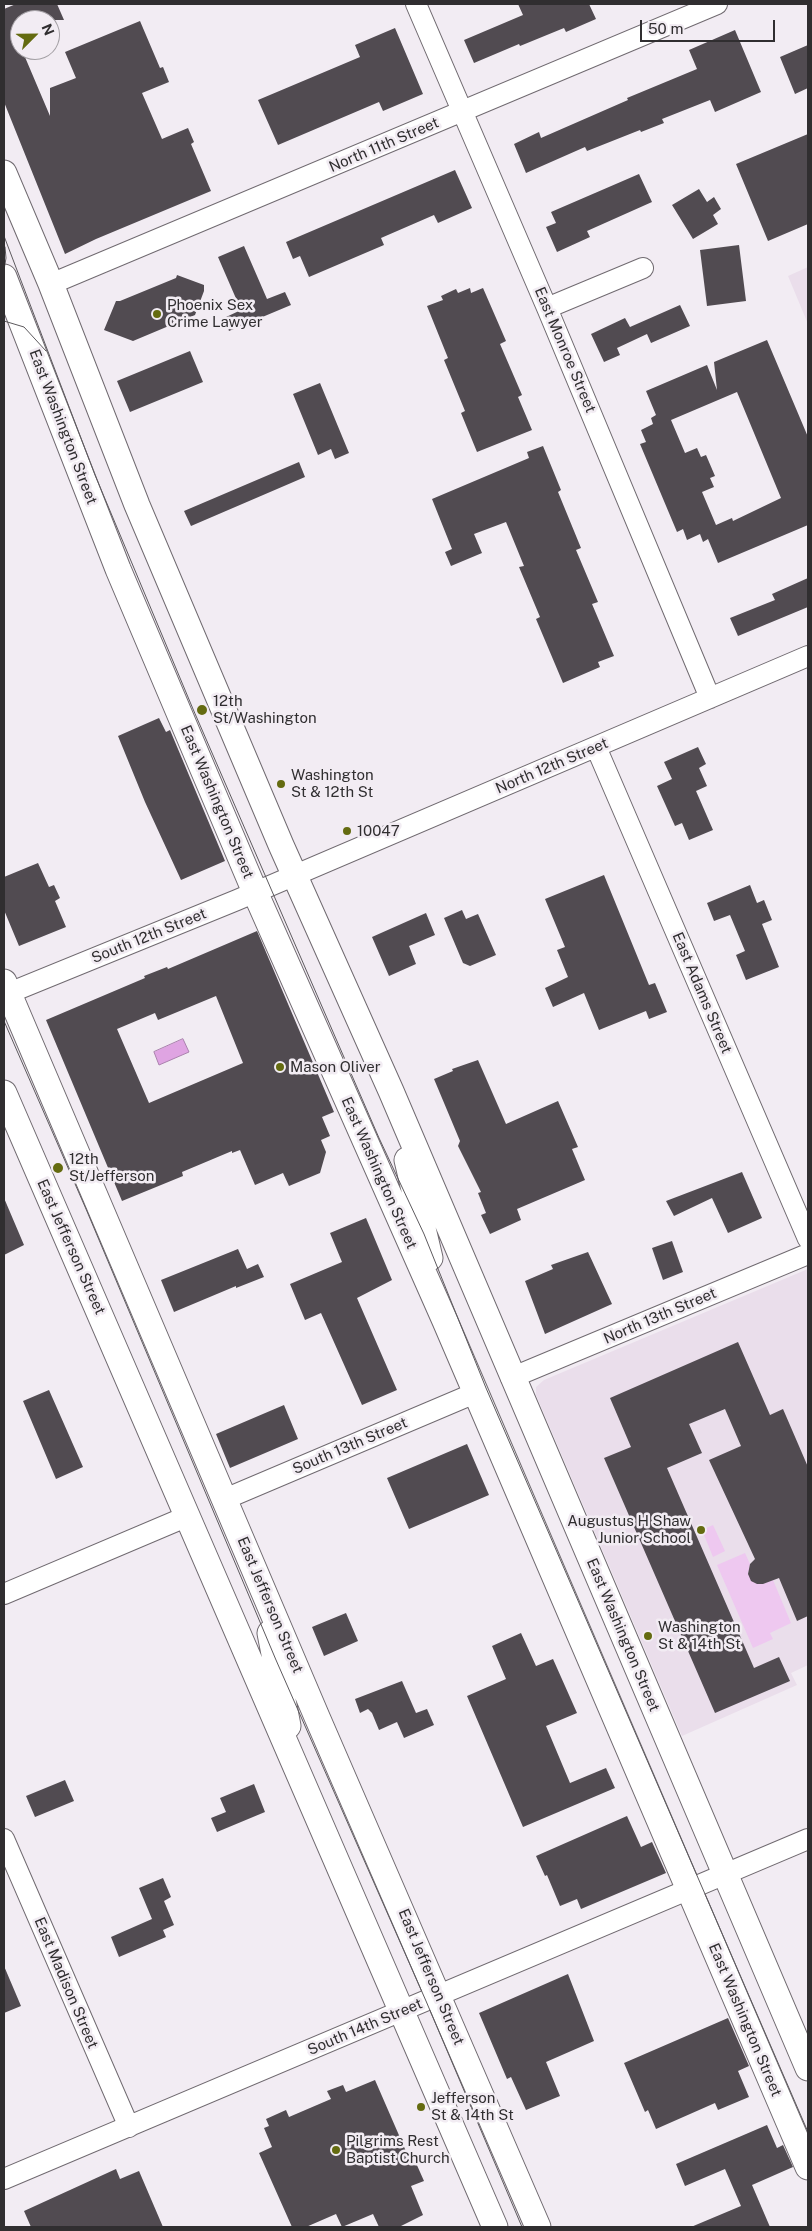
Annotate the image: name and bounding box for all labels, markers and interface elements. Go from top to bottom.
north arrow [10,10,60,60]
scale bar [642,10,777,42]
text: 50 m [648,20,683,37]
text: N [38,21,57,38]
street label: North 11th Street [326,114,442,176]
street label: East Monroe Street [530,284,600,416]
place label: Phoenix Sex Crime Lawyer [167,296,263,331]
marker: Phoenix Sex Crime Lawyer [151,308,163,320]
street label: East Washington Street [25,347,101,507]
place label: 12th St/Washington [213,692,317,727]
marker: 12th St/Washington [195,703,209,717]
street label: East Washington Street [177,723,257,881]
street label: North 12th Street [493,734,611,798]
place label: Washington St & 12th St [291,766,374,801]
marker: Washington St & 12th St [275,778,287,790]
place label: 10047 [357,822,400,840]
marker: 10047 [341,825,353,837]
street label: South 12th Street [89,905,209,967]
street label: East Adams Street [668,930,736,1056]
place label: Mason Oliver [290,1058,381,1076]
marker: Mason Oliver [274,1061,286,1073]
street label: East Washington Street [337,1094,421,1252]
place label: 12th St/Jefferson [69,1150,154,1185]
marker: 12th St/Jefferson [51,1161,65,1175]
street label: East Jefferson Street [33,1177,109,1317]
street label: North 13th Street [601,1284,719,1348]
street label: South 13th Street [290,1414,410,1478]
place label: Augustus H Shaw Junior School [567,1512,691,1547]
marker: Augustus H Shaw Junior School [695,1524,707,1536]
street label: East Jefferson Street [233,1534,307,1676]
street label: East Washington Street [583,1556,663,1714]
place label: Washington St & 14th St [658,1618,741,1653]
marker: Washington St & 14th St [642,1630,654,1642]
street label: East Jefferson Street [394,1906,468,2048]
street label: East Madison Street [30,1915,102,2051]
street label: East Washington Street [705,1941,785,2099]
street label: South 14th Street [305,1995,425,2059]
place label: Jefferson St & 14th St [431,2089,514,2124]
marker: Jefferson St & 14th St [415,2101,427,2113]
place label: Pilgrims Rest Baptist Church [346,2132,450,2167]
marker: Pilgrims Rest Baptist Church [330,2144,342,2156]

